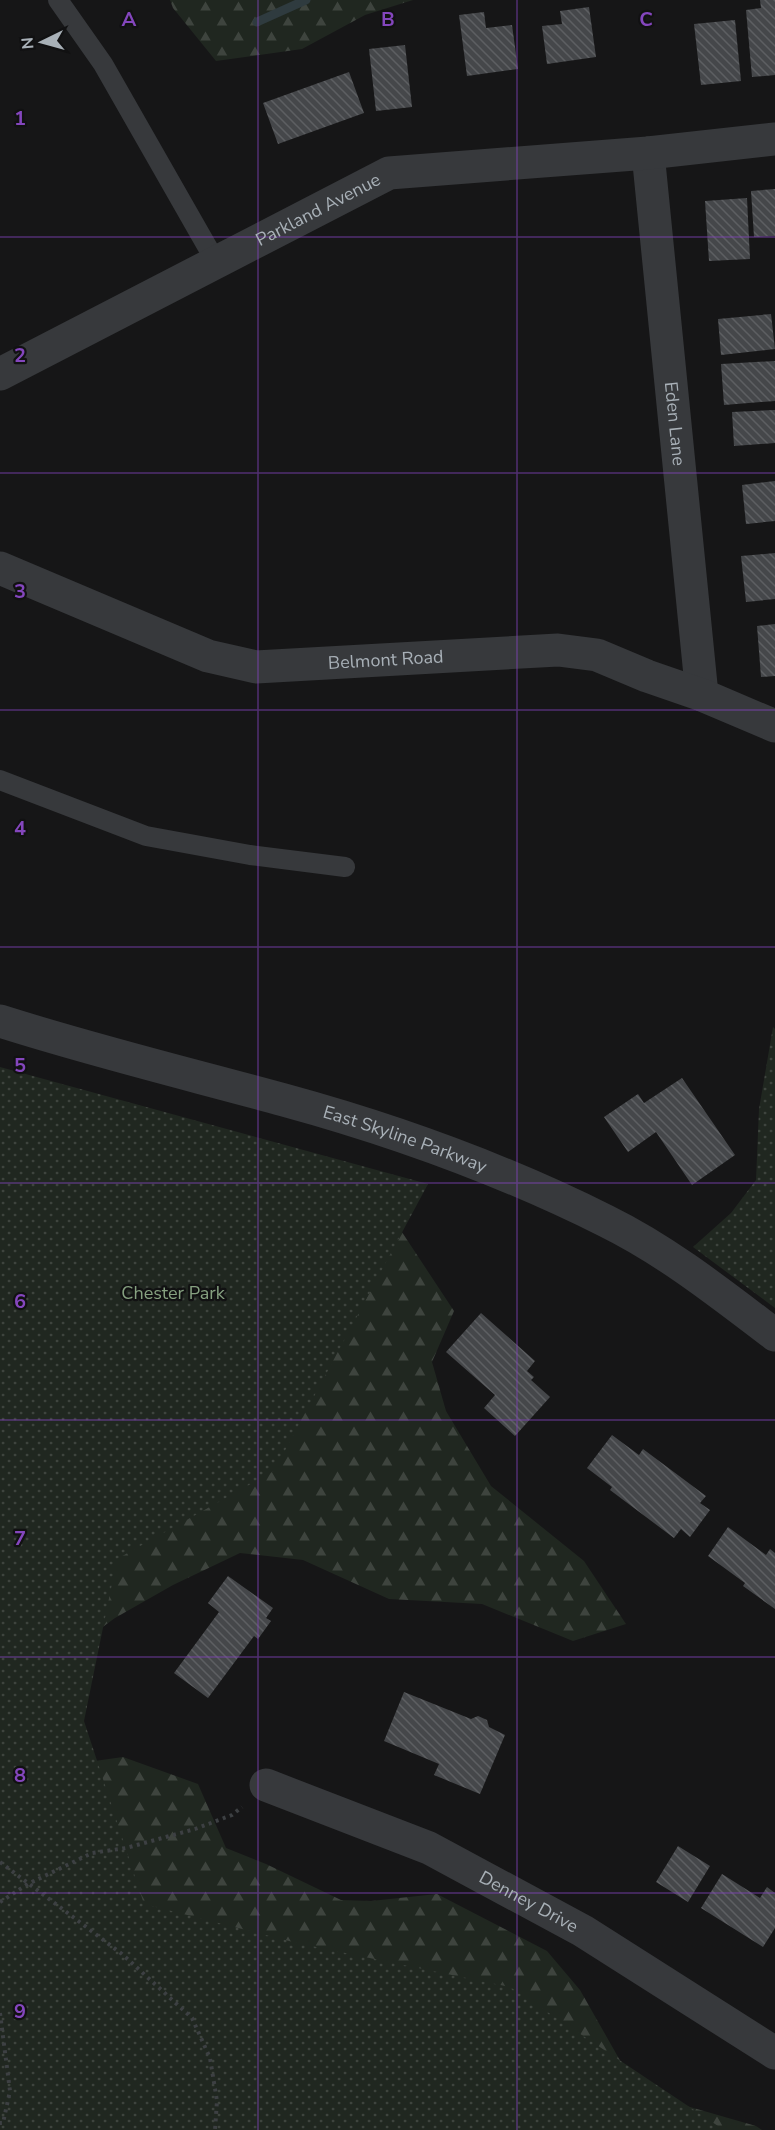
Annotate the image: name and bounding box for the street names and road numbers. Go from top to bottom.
street label: Parkland Avenue [251,167,385,252]
street label: Eden Lane [659,380,691,467]
street label: Belmont Road [327,644,444,675]
street label: East Skyline Parkway [320,1100,491,1179]
street label: Denney Drive [475,1865,583,1938]

